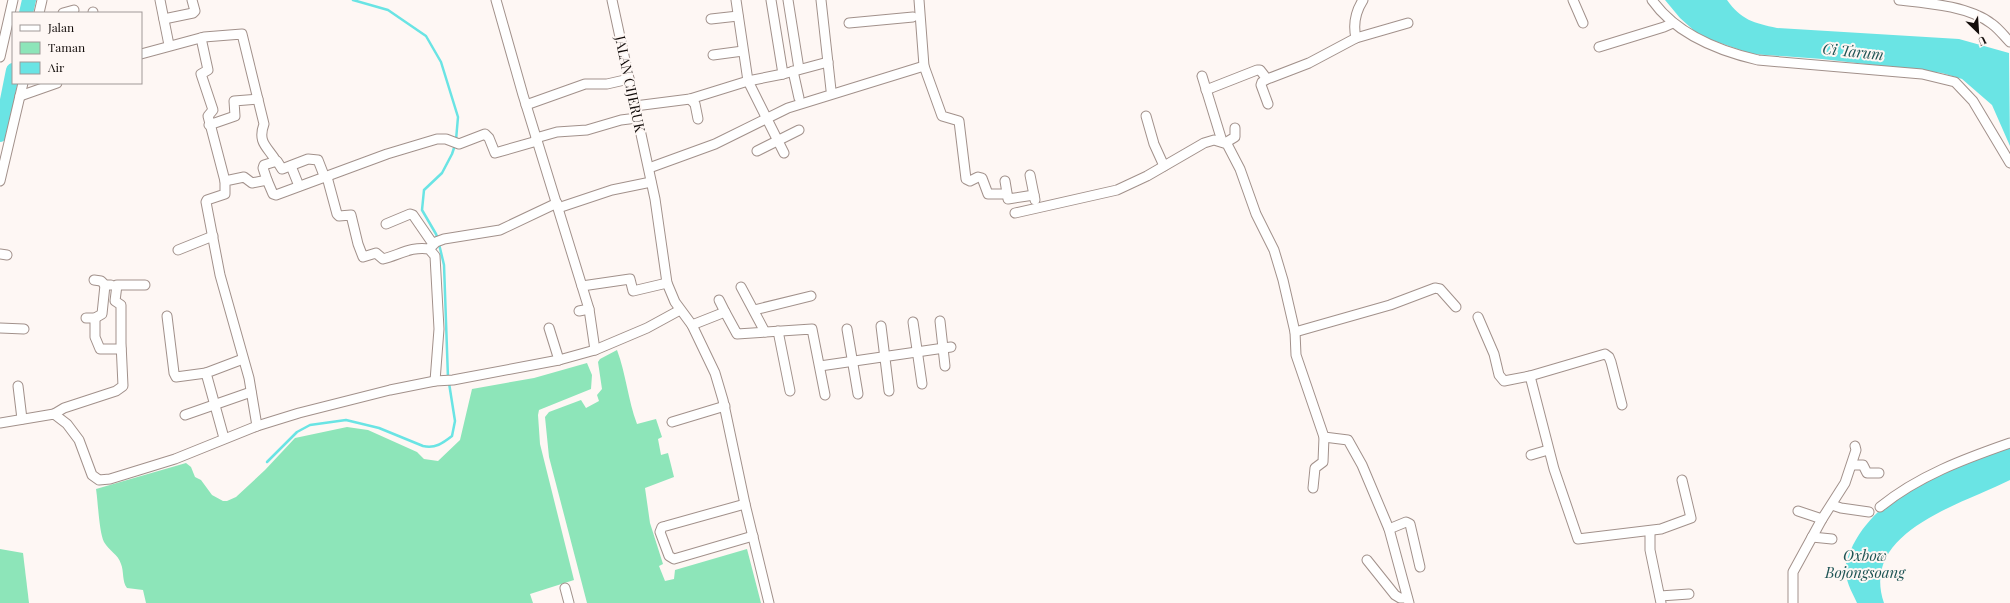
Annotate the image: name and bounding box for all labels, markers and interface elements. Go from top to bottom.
legend [12,12,142,84]
north arrow [1958,12,1998,52]
text: Jalan [47,19,74,35]
street label: JALAN CIJERUK [611,33,650,135]
text: U [1975,33,1989,50]
water label: Ci Tarum [1822,38,1885,64]
text: Taman [48,39,85,55]
text: Air [47,59,65,75]
water label: Oxbow Bojongsoang [1824,545,1906,582]

